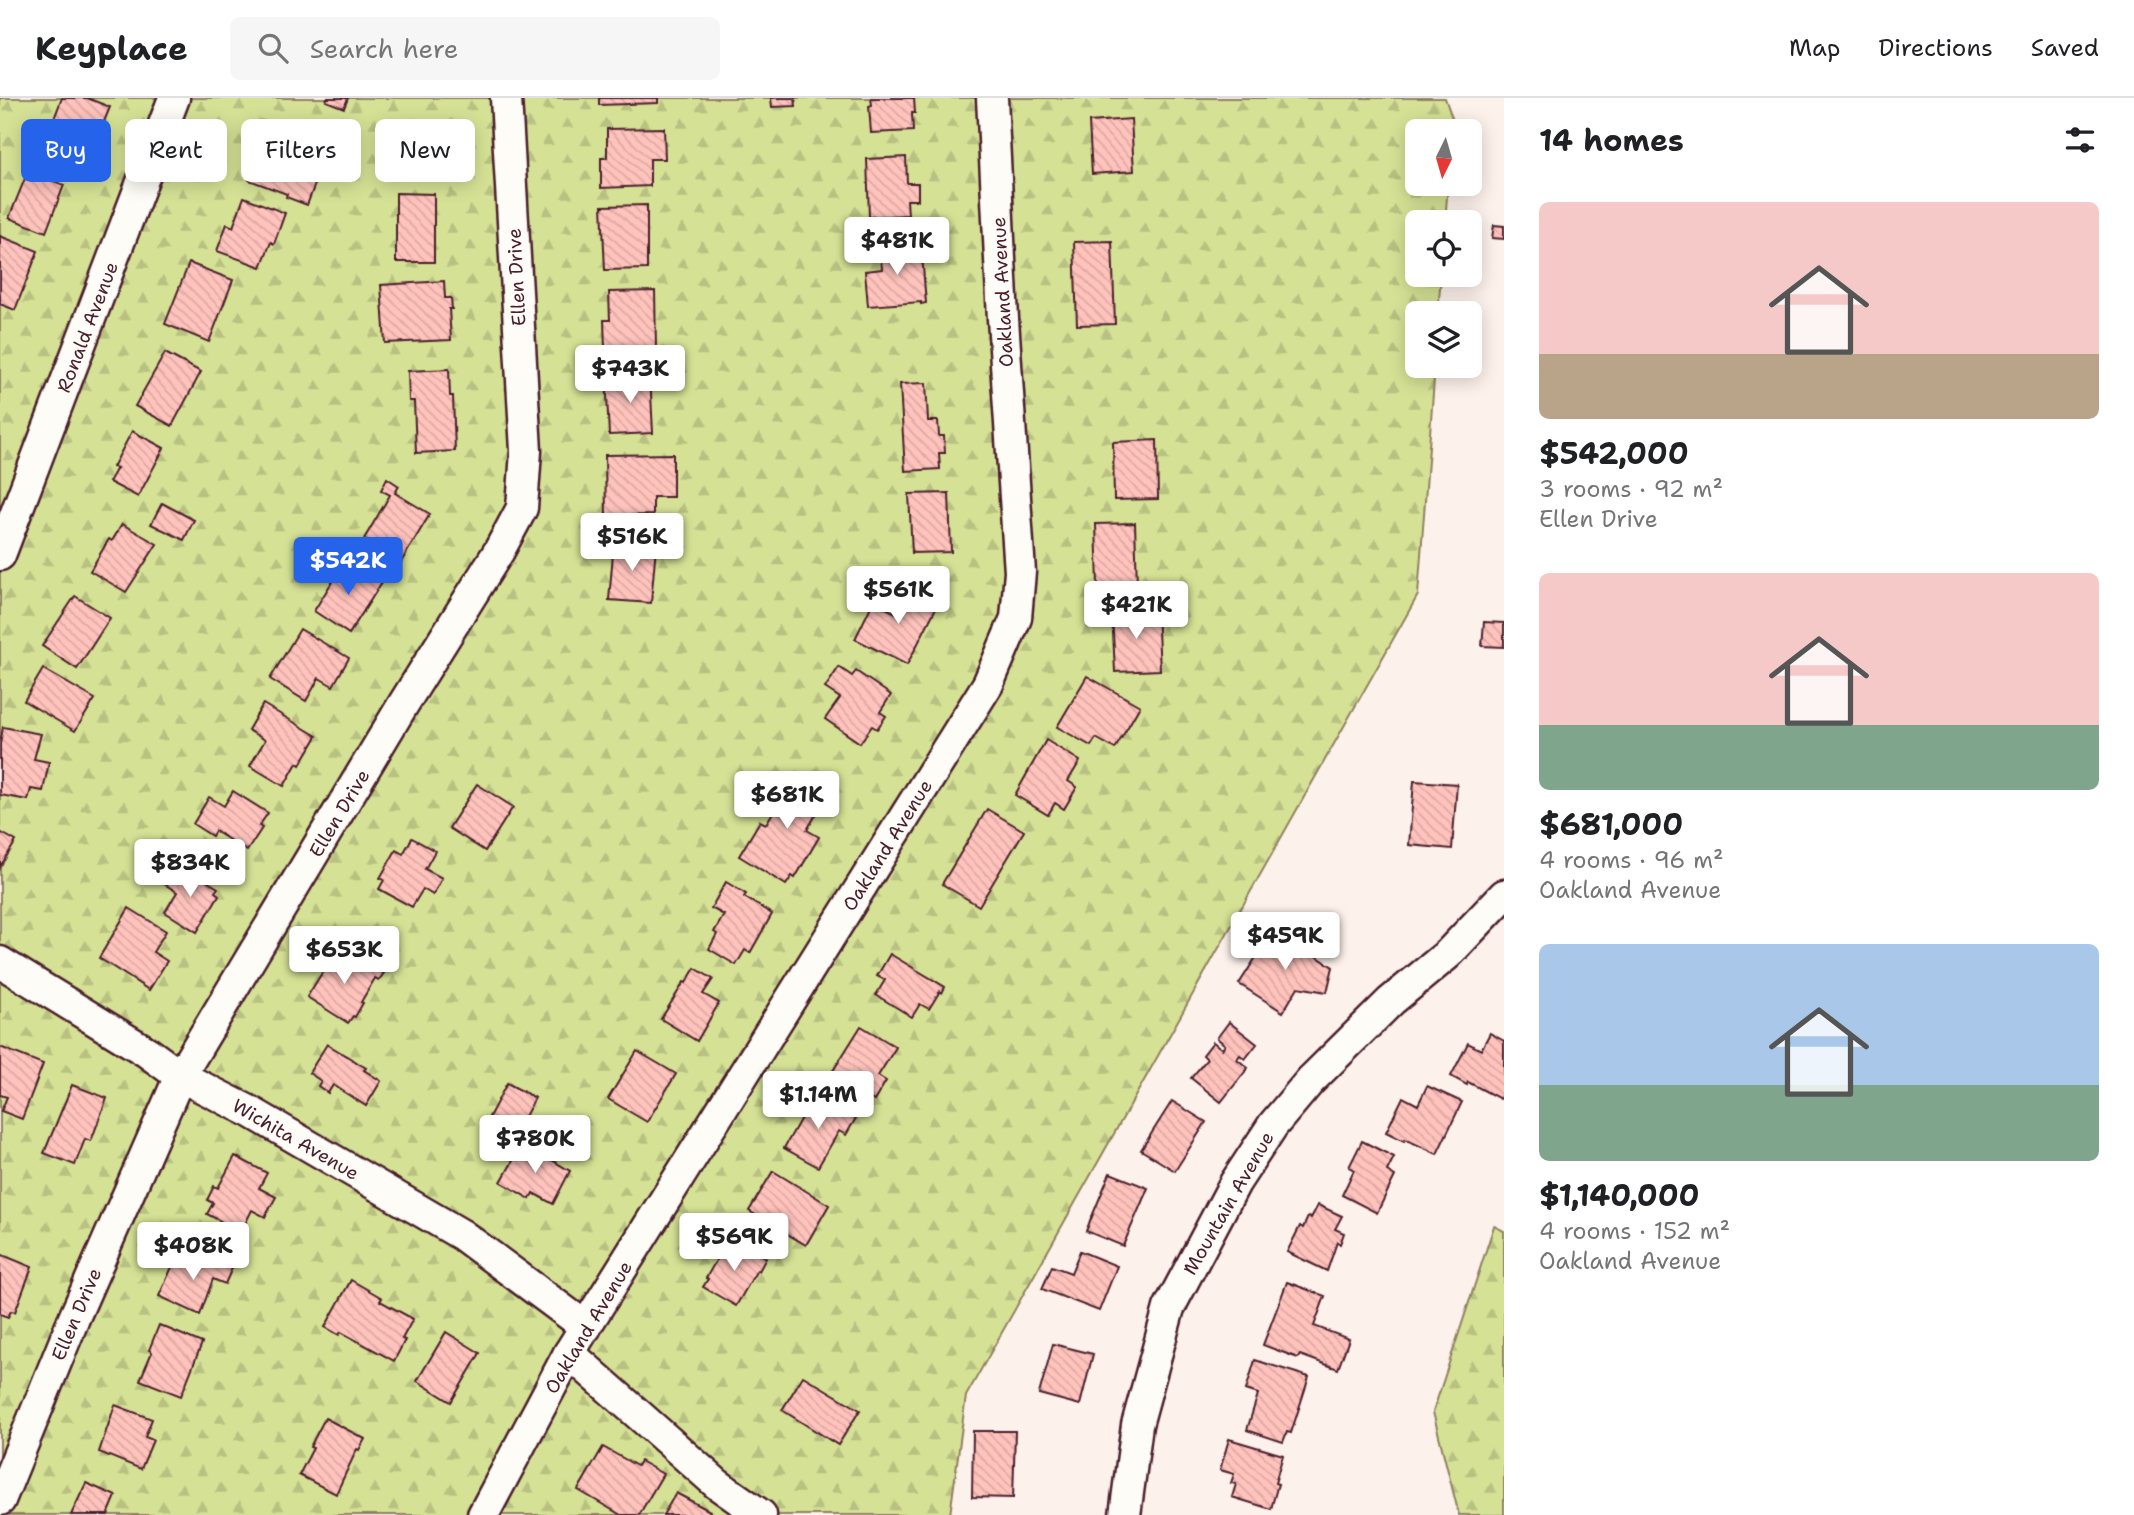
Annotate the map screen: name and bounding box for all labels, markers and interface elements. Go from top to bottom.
search box [230,17,720,80]
text: Keyplace [35,26,188,71]
icon: search [254,29,292,67]
text: Search here [310,31,458,66]
text: Map [1789,32,1840,64]
text: Directions [1878,32,1993,64]
text: Saved [2031,32,2099,64]
chip: Buy [21,119,111,182]
chip: Rent [125,119,227,182]
chip: Filters [241,119,361,182]
chip: New [375,119,475,182]
north arrow [1405,119,1482,196]
map controls [1405,119,1482,378]
text: 14 homes [1539,120,1684,161]
icon: filters [2061,121,2099,159]
button: locate [1405,210,1482,287]
street label: Oakland Avenue [986,216,1019,368]
pin: $481K [848,218,946,277]
text: $481K [860,225,934,255]
street label: Ellen Drive [501,227,532,327]
icon: home [1756,247,1882,373]
street label: Ronald Avenue [51,258,124,396]
button: layers [1405,301,1482,378]
pin: $743K [581,345,679,405]
text: $743K [591,353,669,383]
text: $542,000 [1539,433,1689,474]
text: 3 rooms · 92 m² [1539,474,1723,504]
text: Ellen Drive [1539,504,1658,534]
pin: $516K [583,514,681,573]
text: $516K [596,521,668,551]
pin: $542K [299,538,397,597]
text: $542K [310,545,386,575]
pin: $561K [849,566,947,626]
text: $561K [863,574,933,604]
pin: $421K [1087,582,1185,641]
text: $421K [1100,589,1172,619]
icon: home [1756,618,1882,744]
street label: Ellen Drive [303,765,375,862]
pin: $681K [738,772,836,831]
street label: Oakland Avenue [837,775,938,916]
text: $681K [750,779,824,809]
text: $681,000 [1539,804,1683,845]
pin: $834K [141,840,239,899]
text: 4 rooms · 96 m² [1539,845,1724,875]
text: $834K [150,847,230,877]
text: Oakland Avenue [1539,875,1721,905]
pin: $459K [1236,912,1334,972]
text: $459K [1247,920,1323,950]
pin: $653K [295,926,393,986]
text: $653K [305,934,383,964]
icon: home [1756,989,1882,1115]
pin: $1.14M [761,1072,875,1131]
text: $1.14M [779,1079,857,1109]
street label: Wichita Avenue [228,1093,364,1186]
pin: $780K [486,1116,584,1175]
text: $780K [495,1123,575,1153]
street label: Mountain Avenue [1177,1127,1280,1280]
text: $1,140,000 [1539,1175,1700,1216]
pin: $569K [685,1214,783,1273]
text: 4 rooms · 152 m² [1539,1216,1730,1246]
text: $569K [695,1221,773,1251]
pin: $408K [144,1222,242,1282]
text: $408K [153,1230,233,1260]
text: Oakland Avenue [1539,1246,1721,1276]
street label: Oakland Avenue [539,1256,638,1398]
street label: Ellen Drive [46,1264,107,1364]

